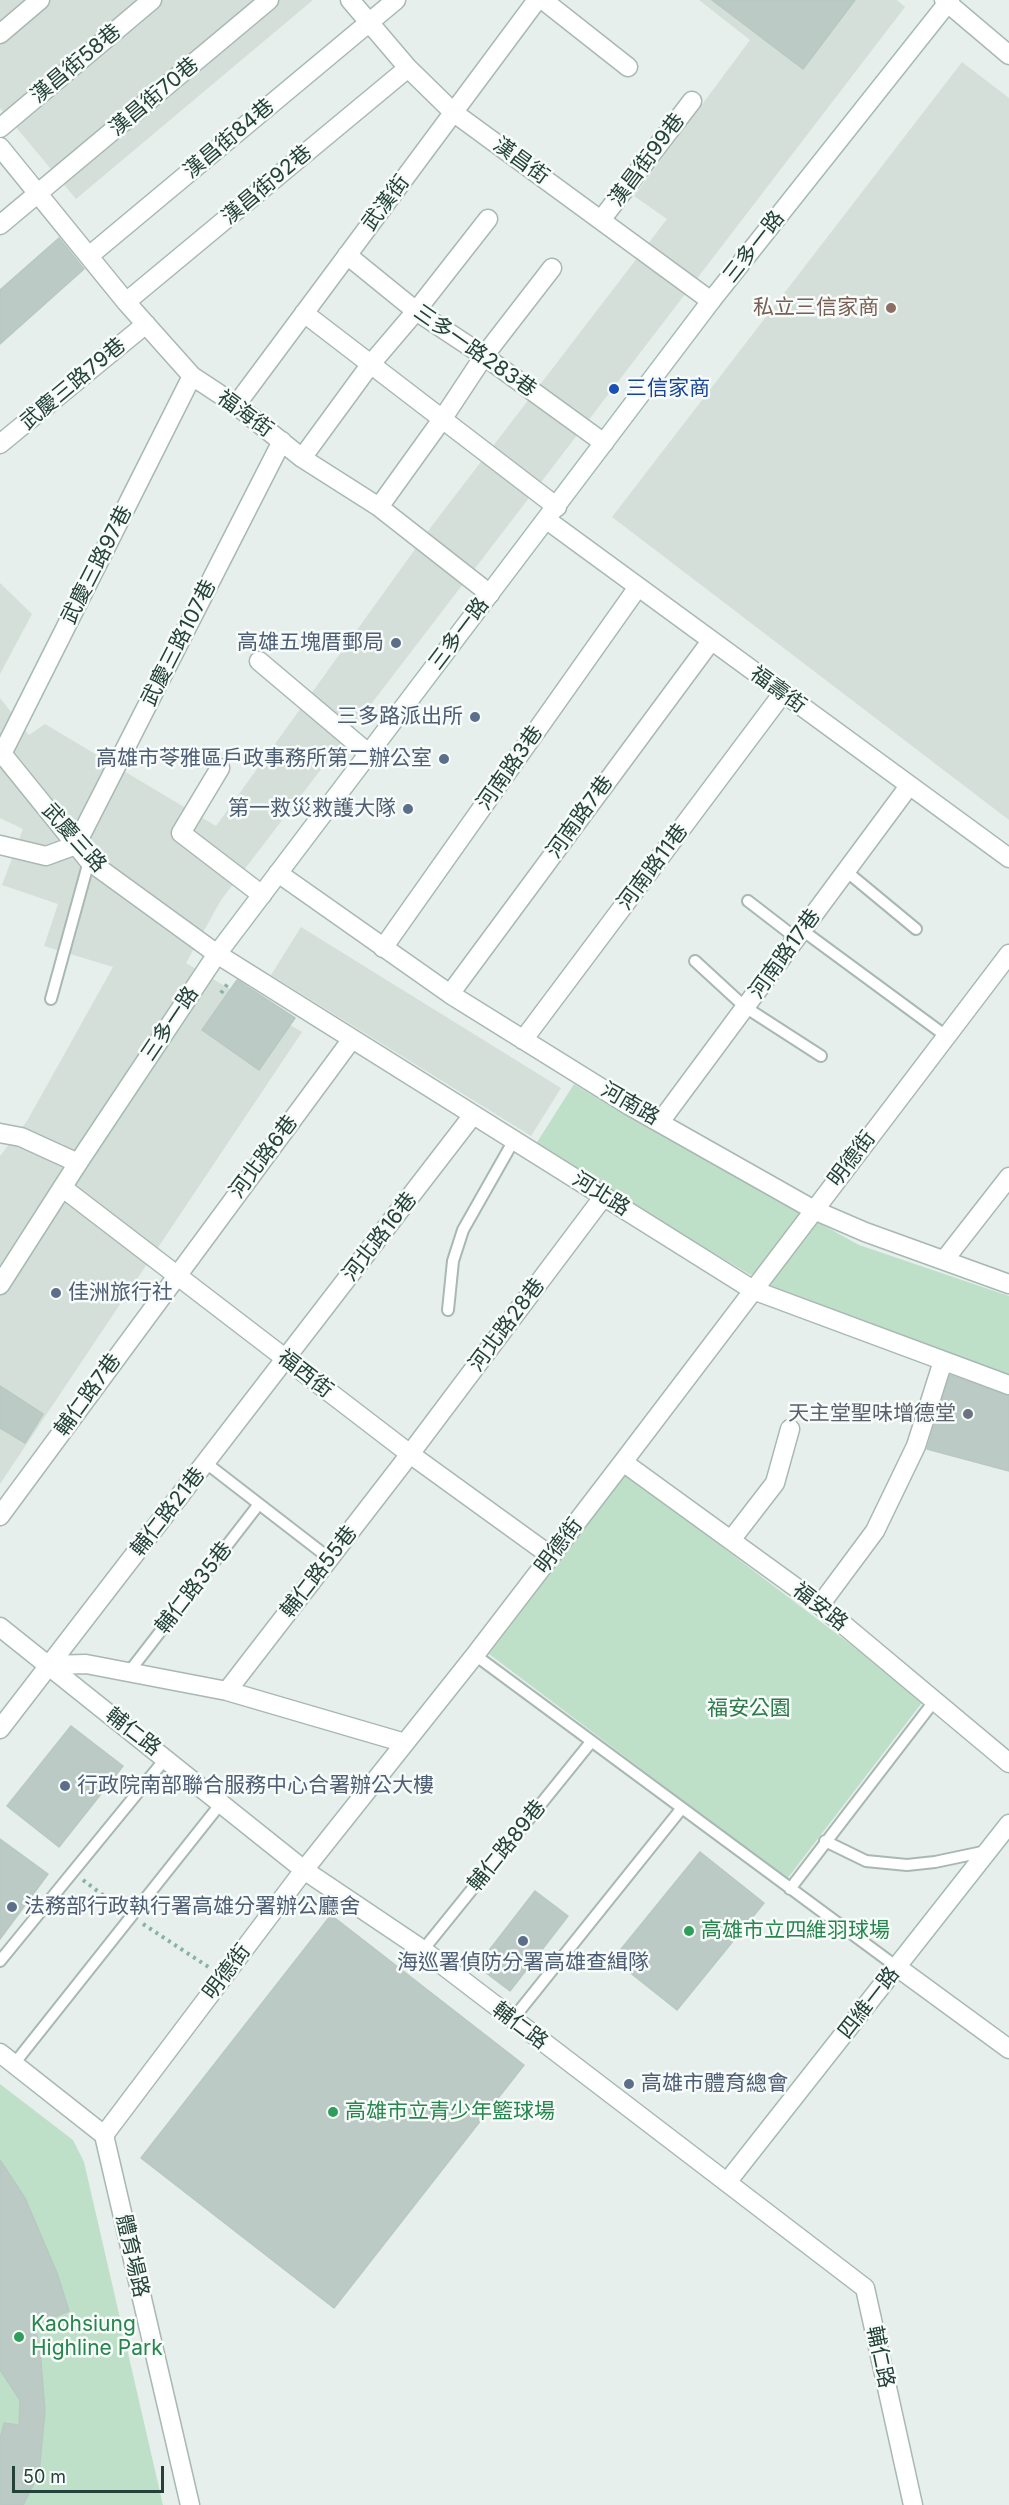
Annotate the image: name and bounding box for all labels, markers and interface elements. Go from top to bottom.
street label: 漢昌街58巷 [26,19,126,109]
street label: 漢昌街70巷 [104,52,204,142]
street label: 漢昌街84巷 [179,94,279,184]
street label: 漢昌街99巷 [604,108,690,212]
street label: 漢昌街 [488,132,554,190]
street label: 漢昌街92巷 [217,140,317,230]
street label: 武漢街 [357,170,415,236]
street label: 三多一路 [718,206,790,288]
place label: 私立三信家商 [753,295,879,321]
street label: 三多一路283巷 [409,299,541,403]
marker: 私立三信家商 [884,301,898,315]
street label: 武慶三路79巷 [15,333,131,435]
place label: 三信家商 [626,376,710,402]
marker: 三信家商 [607,382,621,396]
street label: 福海街 [212,385,278,443]
street label: 武慶三路97巷 [56,502,138,628]
street label: 武慶三路107巷 [136,576,222,710]
street label: 三多一路 [424,593,494,675]
place label: 高雄五塊厝郵局 [237,630,384,656]
marker: 高雄五塊厝郵局 [389,636,403,650]
street label: 福壽街 [745,661,811,719]
place label: 三多路派出所 [337,704,463,730]
marker: 三多路派出所 [468,710,482,724]
street label: 河南路3巷 [472,721,548,815]
place label: 高雄市苓雅區戶政事務所第二辦公室 [96,746,432,772]
marker: 高雄市苓雅區戶政事務所第二辦公室 [437,752,451,766]
street label: 河南路7巷 [542,771,618,863]
place label: 第一救災救護大隊 [228,796,396,822]
street label: 武慶三路 [37,798,111,878]
marker: 第一救災救護大隊 [401,802,415,816]
street label: 河南路11巷 [613,819,693,915]
street label: 河南路17巷 [744,904,826,1004]
street label: 三多一路 [136,982,204,1066]
street label: 河南路 [596,1077,664,1131]
street label: 河北路6巷 [225,1111,303,1203]
street label: 明德街 [823,1126,881,1192]
street label: 河北路 [568,1167,634,1221]
street label: 河北路16巷 [338,1188,422,1286]
street label: 河北路28巷 [464,1274,550,1376]
place label: 佳洲旅行社 [68,1280,173,1306]
marker: 佳洲旅行社 [49,1286,63,1300]
street label: 福西街 [272,1345,338,1403]
street label: 輔仁路7巷 [50,1349,126,1441]
place label: 天主堂聖味增德堂 [788,1401,956,1427]
marker: 天主堂聖味增德堂 [961,1407,975,1421]
street label: 輔仁路21巷 [126,1463,210,1561]
street label: 明德街 [530,1513,588,1579]
street label: 輔仁路55巷 [275,1521,363,1623]
street label: 輔仁路35巷 [150,1537,238,1639]
street label: 福安路 [787,1578,853,1636]
park label: 福安公園 [707,1696,791,1722]
street label: 輔仁路 [100,1703,166,1761]
place label: 行政院南部聯合服務中心合署辦公大樓 [77,1773,434,1799]
marker: 行政院南部聯合服務中心合署辦公大樓 [58,1779,72,1793]
street label: 輔仁路89巷 [463,1795,551,1897]
place label: 法務部行政執行署高雄分署辦公廳舍 [24,1894,360,1920]
marker: 法務部行政執行署高雄分署辦公廳舍 [5,1900,19,1914]
place label: 高雄市立四維羽球場 [701,1918,890,1944]
marker: 高雄市立四維羽球場 [682,1924,696,1938]
marker: 海巡署偵防分署高雄查緝隊 [516,1934,530,1948]
street label: 明德街 [198,1939,256,2005]
place label: 海巡署偵防分署高雄查緝隊 [397,1950,649,1976]
street label: 四維一路 [833,1962,905,2044]
street label: 輔仁路 [487,1997,553,2055]
place label: 高雄市體育總會 [641,2071,788,2097]
marker: 高雄市體育總會 [622,2077,636,2091]
place label: 高雄市立青少年籃球場 [345,2099,555,2125]
marker: 高雄市立青少年籃球場 [326,2105,340,2119]
street label: 體育場路 [110,2212,154,2300]
place label: Kaohsiung Highline Park [31,2312,163,2362]
street label: 輔仁路 [861,2324,899,2390]
marker: Kaohsiung Highline Park [12,2330,26,2344]
scale bar [15,2454,166,2492]
text: 50 m [23,2466,66,2487]

